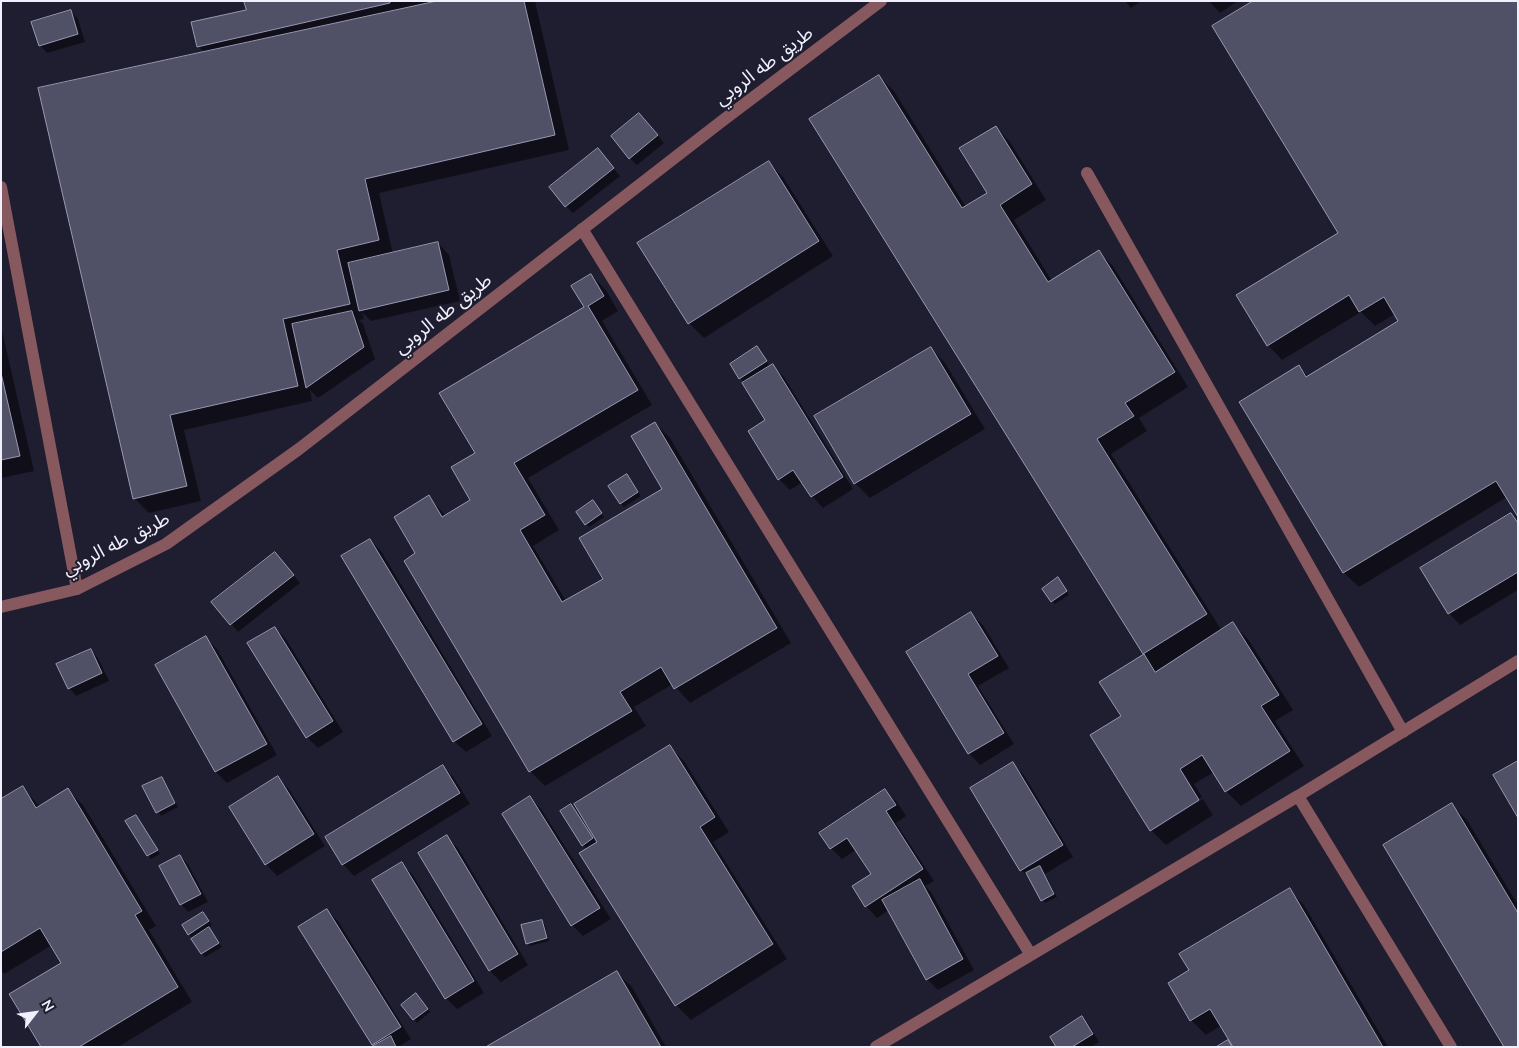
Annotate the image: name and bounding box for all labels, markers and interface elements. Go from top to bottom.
street label: طريق طه الروبي [710,22,818,110]
street label: طريق طه الروبي [390,269,496,359]
street label: طريق طه الروبي [59,507,173,581]
north arrow [10,988,60,1038]
text: N [38,996,58,1015]

